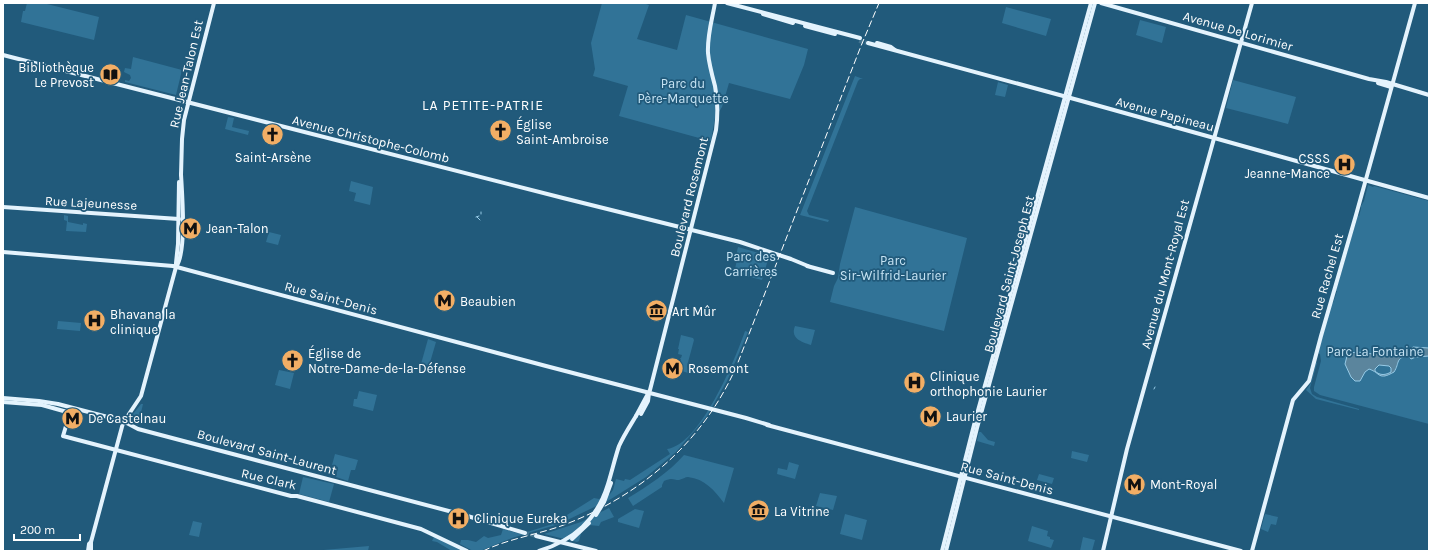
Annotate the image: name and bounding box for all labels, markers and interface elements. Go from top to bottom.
street label: Avenue De Lorimier [1181,8,1295,54]
street label: Rue Jean-Talon Est [166,18,206,129]
place label: Bibliothèque Le Prevost [18,60,94,90]
library icon: Bibliothèque Le Prevost [97,61,123,87]
park label: Parc du Père-Marquette [637,76,729,107]
street label: Avenue Papineau [1114,94,1216,134]
district label: LA PETITE-PATRIE [422,97,544,114]
street label: Avenue Christophe-Colomb [291,112,451,166]
place label: Église Saint-Ambroise [516,115,609,147]
church icon: Église Saint-Ambroise [488,118,514,144]
church icon: Saint-Arsène [260,122,286,148]
street label: Boulevard Rosemont [667,135,711,259]
place label: Saint-Arsène [235,150,311,165]
place label: CSSS Jeanne-Mance [1245,151,1330,181]
hospital icon: CSSS Jeanne-Mance [1332,152,1358,178]
street label: Rue Lajeunesse [45,193,138,213]
street label: Boulevard Saint-Joseph Est [981,194,1037,354]
street label: Avenue du Mont-Royal Est [1138,198,1192,350]
metro station icon: Jean-Talon [178,215,204,241]
place label: Jean-Talon [206,221,269,236]
street label: Rue Rachel Est [1308,232,1346,320]
park label: Parc des Carrières [724,249,778,279]
park label: Parc Sir-Wilfrid-Laurier [840,253,946,283]
street label: Rue Saint-Denis [283,278,379,318]
metro station icon: Beaubien [431,288,457,314]
place label: Beaubien [460,294,516,309]
museum icon: Art Mûr [644,298,670,324]
place label: Art Mûr [672,304,716,319]
place label: Bhavana la clinique [110,307,176,338]
hospital icon: Bhavana la clinique [82,308,108,334]
place label: Église de Notre-Dame-de-la-Défense [308,344,466,376]
park label: Parc La Fontaine [1326,344,1424,359]
church icon: Église de Notre-Dame-de-la-Défense [280,347,306,373]
metro station icon: Rosemont [659,355,685,381]
place label: Rosemont [688,361,749,376]
place label: Clinique orthophonie Laurier [930,369,1047,399]
hospital icon: Clinique orthophonie Laurier [902,370,928,396]
metro station icon: Laurier [917,403,943,429]
metro station icon: De Castelnau [59,405,85,431]
place label: Laurier [946,409,987,424]
place label: De Castelnau [88,411,166,426]
street label: Boulevard Saint-Laurent [196,426,339,478]
street label: Rue Saint-Denis [959,458,1055,498]
street label: Rue Clark [240,465,298,493]
metro station icon: Mont-Royal [1122,471,1148,497]
place label: Mont-Royal [1150,477,1217,492]
museum icon: La Vitrine [745,498,771,524]
place label: La Vitrine [774,504,830,519]
hospital icon: Clinique Eureka [445,505,471,531]
place label: Clinique Eureka [474,511,567,527]
scale bar [14,516,80,542]
text: 200 m [20,523,55,537]

